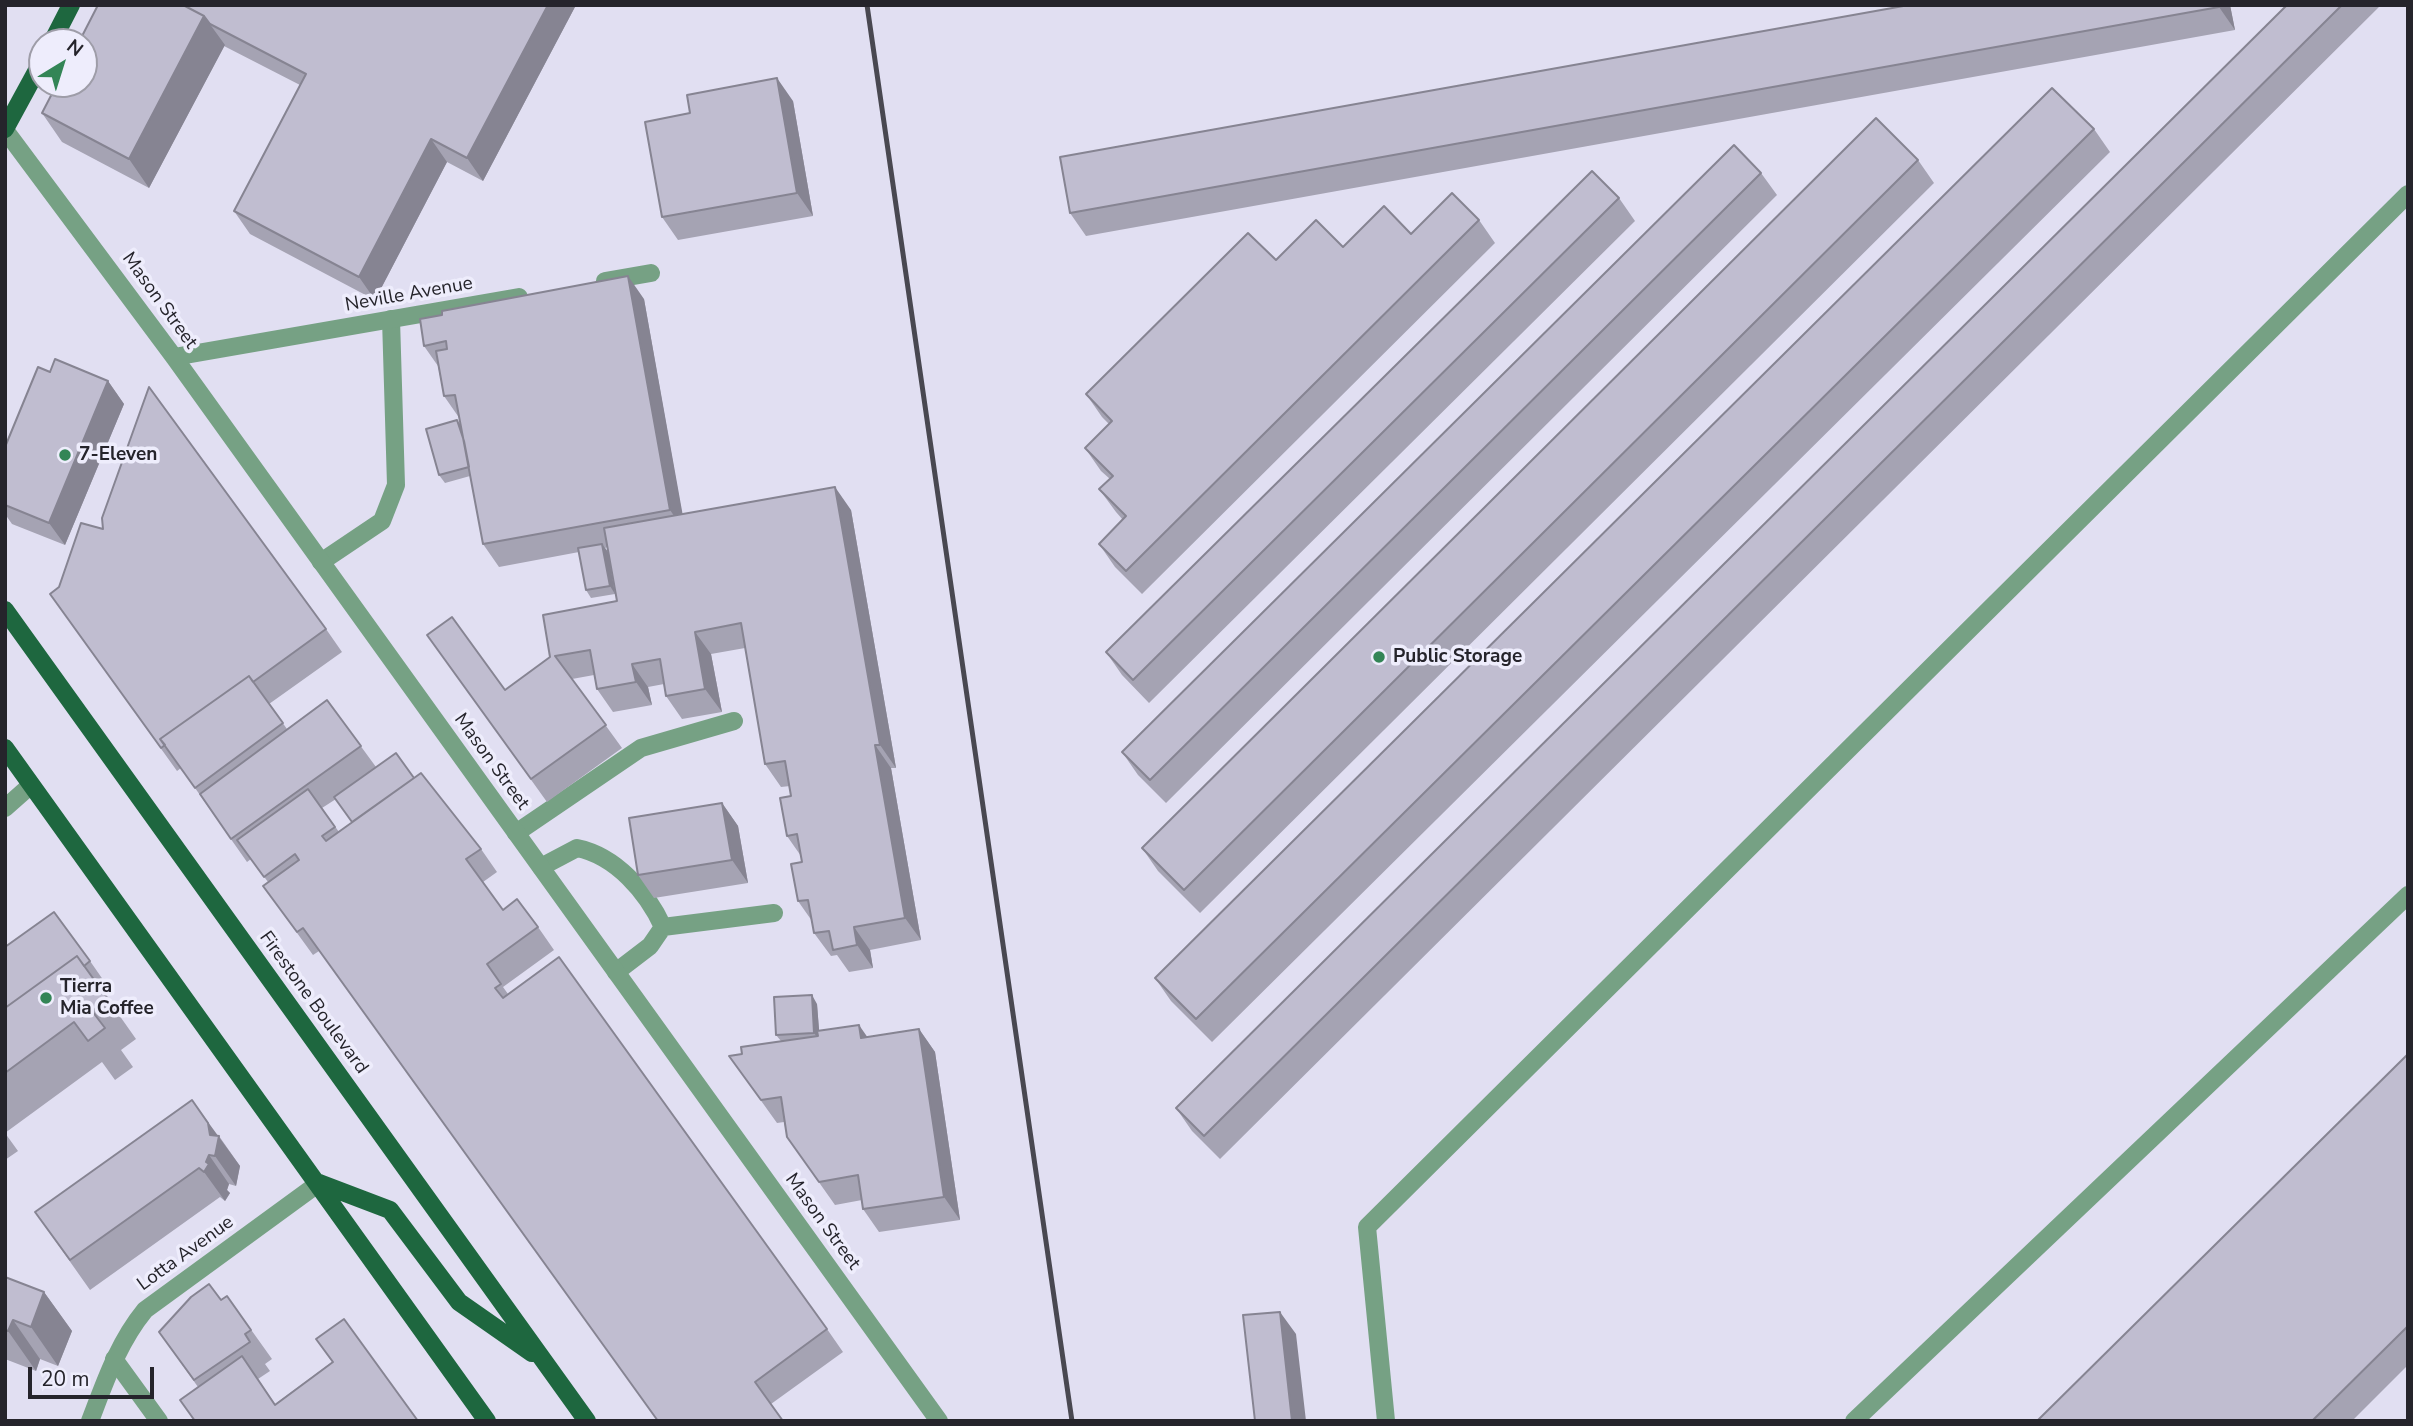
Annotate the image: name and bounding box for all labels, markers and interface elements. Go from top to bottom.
north arrow [28,28,98,98]
text: N [61,33,88,63]
street label: Mason Street [116,248,202,354]
street label: Neville Avenue [343,273,475,317]
place label: 7-Eleven [79,444,157,466]
marker: 7-Eleven [57,447,73,463]
place label: Public Storage [1393,646,1522,668]
marker: Public Storage [1371,649,1387,665]
street label: Mason Street [448,709,534,815]
street label: Firestone Boulevard [254,927,372,1079]
place label: Tierra Mia Coffee [60,976,154,1020]
marker: Tierra Mia Coffee [38,990,54,1006]
street label: Mason Street [779,1169,865,1275]
street label: Lotta Avenue [133,1211,239,1297]
scale bar [32,1352,158,1396]
text: 20 m [41,1365,90,1393]

